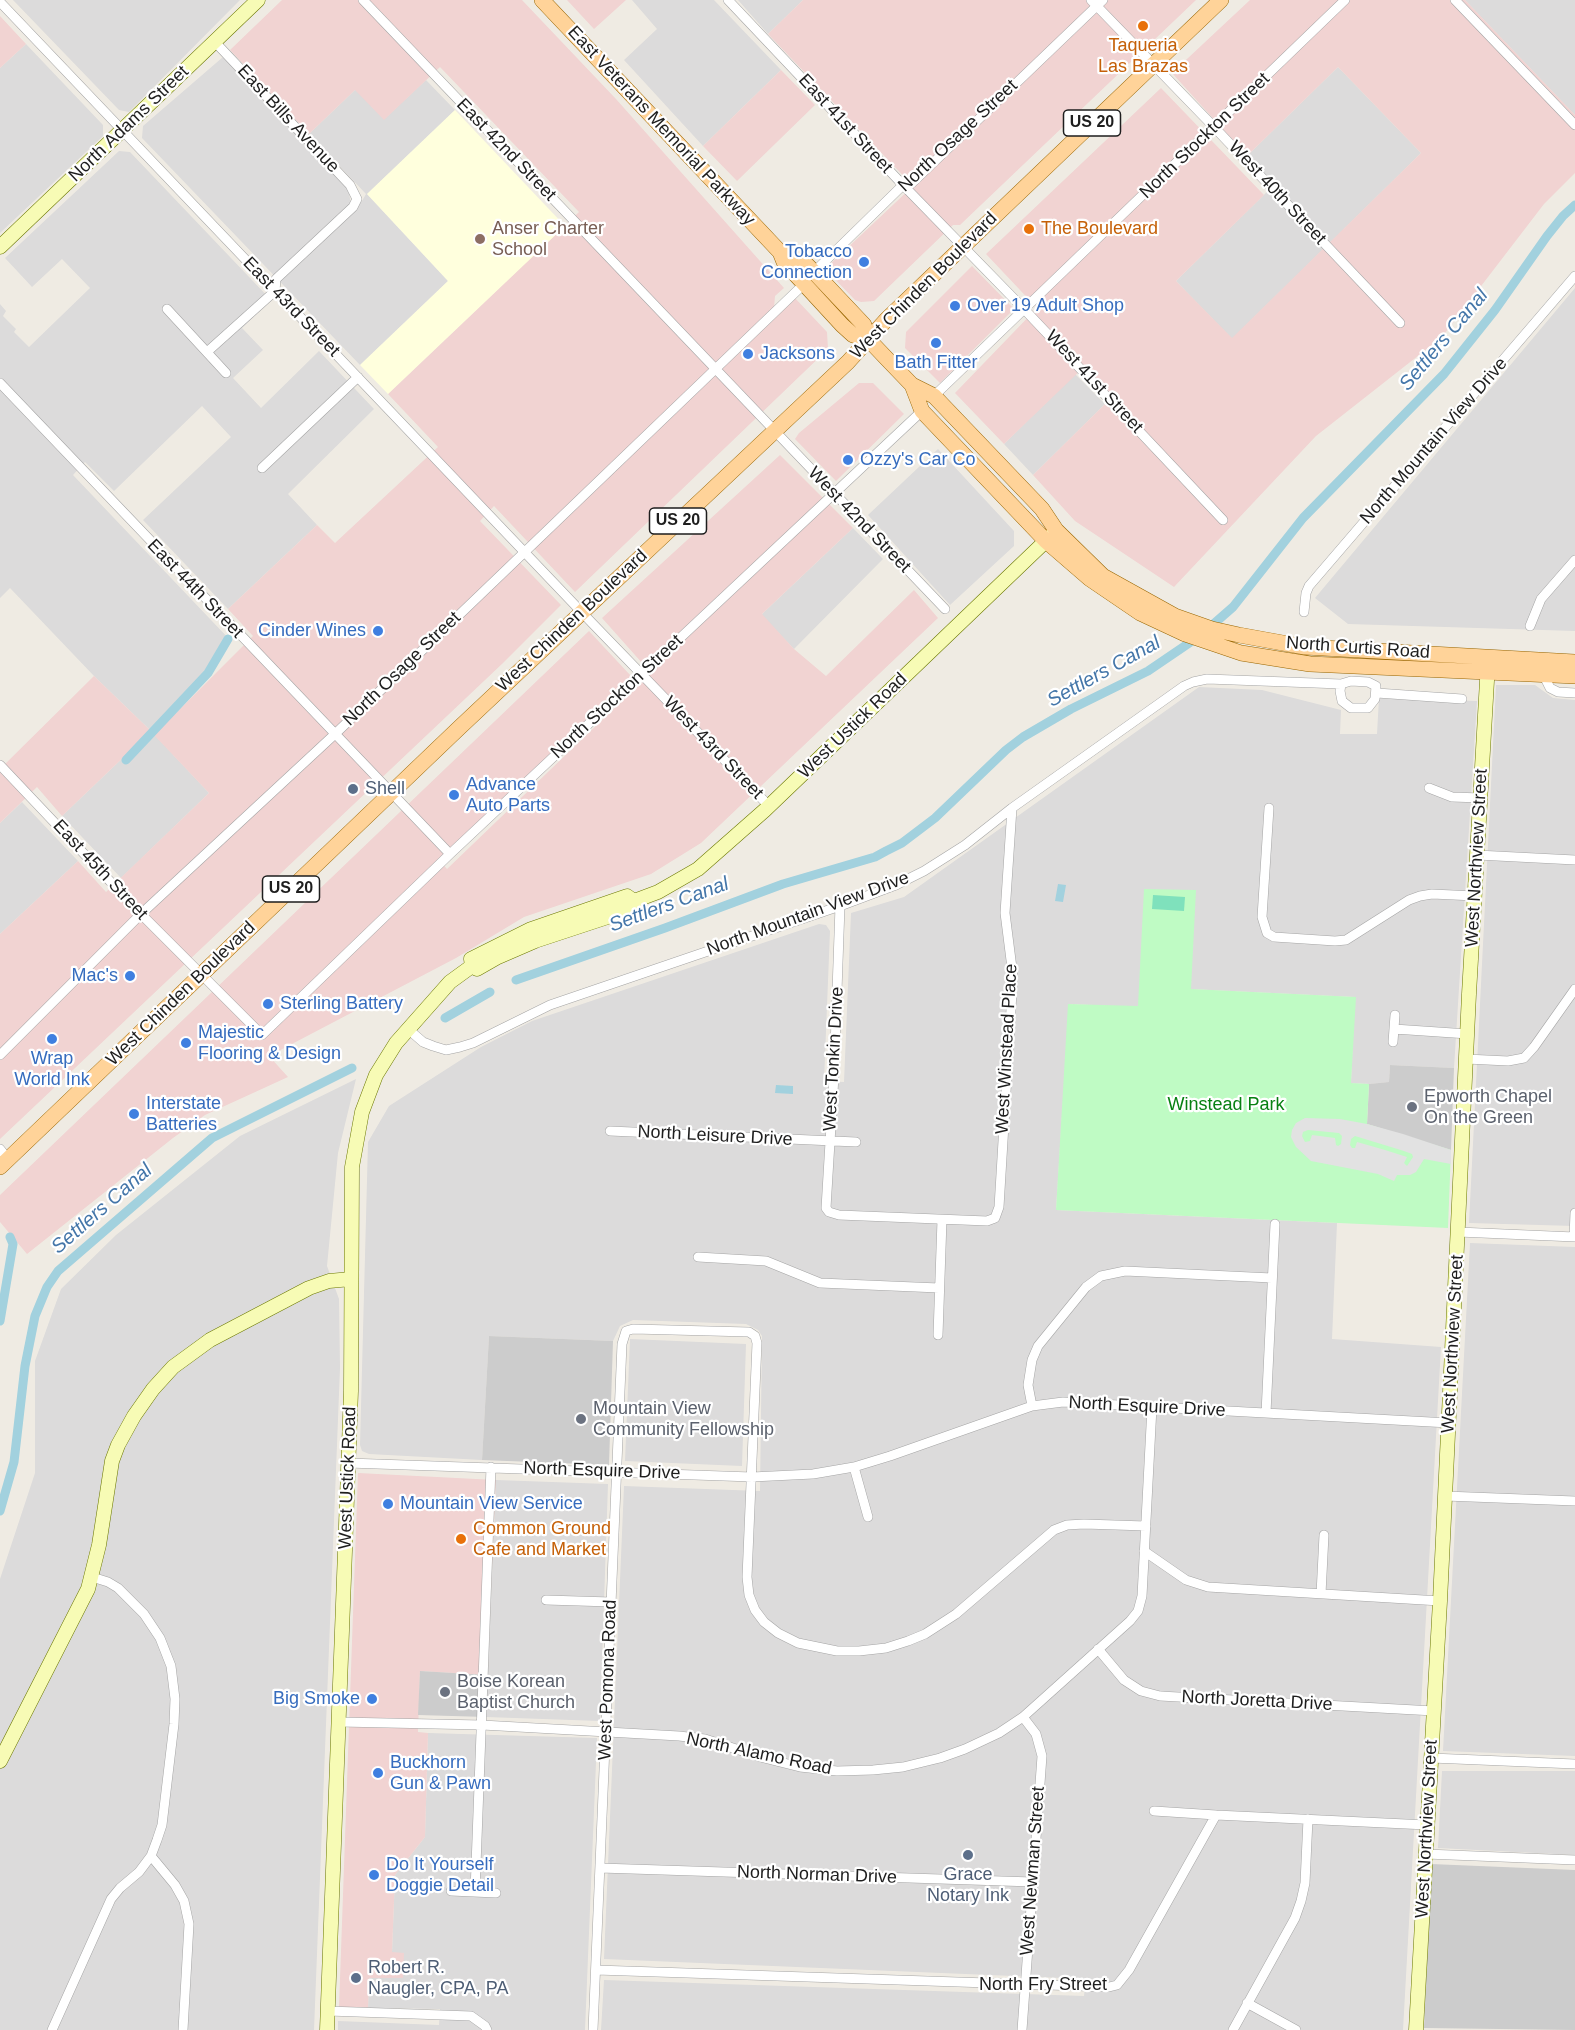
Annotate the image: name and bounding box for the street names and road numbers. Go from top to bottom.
street label: East Veterans Memorial Parkway [563,22,759,230]
street label: North Adams Street [65,61,193,187]
street label: East Bills Avenue [232,61,344,177]
street label: North Stockton Street [1136,68,1274,204]
street label: East 41st Street [793,70,897,178]
street label: North Osage Street [894,75,1022,197]
street label: East 42nd Street [452,94,560,206]
road number: US 20 [1064,110,1120,136]
street label: West 40th Street [1223,137,1331,249]
street label: West Chinden Boulevard [846,208,1002,364]
street label: East 43rd Street [238,253,344,361]
street label: West 41st Street [1041,326,1147,438]
street label: North Mountain View Drive [1356,353,1512,529]
street label: West 42nd Street [803,463,915,577]
road number: US 20 [650,508,706,534]
street label: East 44th Street [142,535,248,643]
street label: West Chinden Boulevard [492,545,652,697]
street label: North Osage Street [339,607,465,731]
street label: North Stockton Street [547,630,687,764]
street label: North Curtis Road [1285,632,1431,664]
street label: West Ustick Road [794,669,912,783]
street label: West 43rd Street [658,692,768,804]
street label: West Northview Street [1462,768,1492,948]
street label: East 45th Street [48,815,152,925]
street label: North Mountain View Drive [704,867,912,961]
road number: US 20 [262,876,320,902]
street label: West Chinden Boulevard [102,917,260,1071]
street label: West Winstead Place [992,963,1022,1135]
street label: West Tonkin Drive [819,986,849,1132]
street label: North Leisure Drive [637,1121,793,1151]
street label: West Northview Street [1438,1254,1468,1434]
street label: North Esquire Drive [1068,1392,1226,1422]
street label: West Ustick Road [335,1406,361,1550]
street label: North Esquire Drive [523,1457,681,1485]
street label: West Pomona Road [594,1599,622,1761]
street label: North Joretta Drive [1181,1686,1333,1716]
street label: North Alamo Road [684,1728,834,1780]
street label: West Northview Street [1412,1739,1442,1919]
street label: West Newman Street [1016,1786,1050,1956]
street label: North Norman Drive [737,1861,897,1889]
street label: North Fry Street [979,1974,1107,1996]

